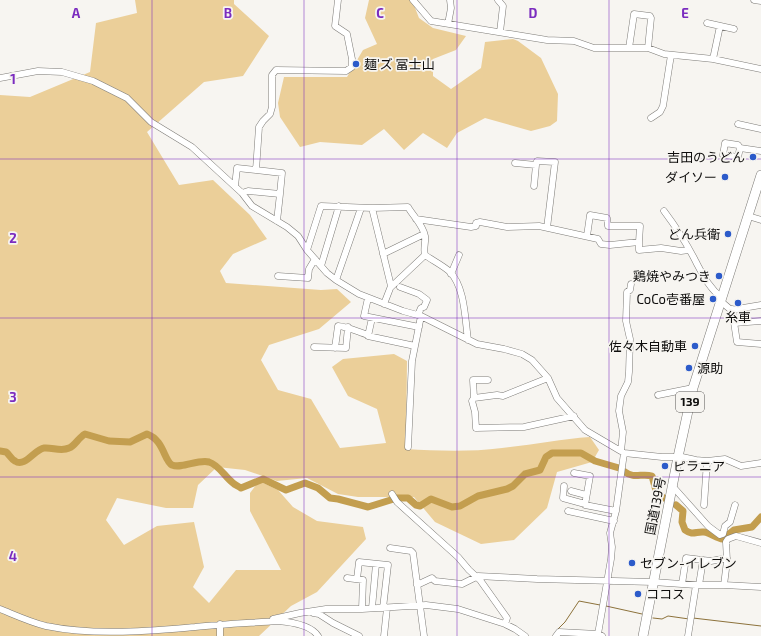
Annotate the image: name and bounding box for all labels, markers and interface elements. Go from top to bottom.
text: A [72,5,81,21]
text: B [224,5,232,21]
text: C [376,5,384,21]
text: D [529,5,538,21]
text: E [681,5,689,21]
place label: 麺'ズ 冨士山 [364,56,435,72]
marker: 麺'ズ 冨士山 [351,59,361,69]
text: 1 [10,71,16,87]
place label: 吉田のうどん [667,149,745,165]
marker: 吉田のうどん [748,152,758,162]
place label: ダイソー [665,169,717,185]
marker: ダイソー [720,172,730,182]
place label: どん兵衛 [668,226,720,242]
marker: どん兵衛 [723,229,733,239]
text: 2 [9,230,17,246]
place label: 鶏焼やみつき [633,268,711,284]
marker: 鶏焼やみつき [714,271,724,281]
place label: CoCo壱番屋 [636,291,705,307]
marker: CoCo壱番屋 [708,294,718,304]
marker: 糸車 [733,298,743,308]
place label: 糸車 [725,309,751,325]
place label: 佐々木自動車 [609,338,687,354]
marker: 佐々木自動車 [690,341,700,351]
place label: 源助 [697,360,723,376]
marker: 源助 [684,363,694,373]
text: 3 [9,389,17,405]
road number: 139 [676,392,704,412]
place label: ピラニア [673,458,725,474]
marker: ピラニア [660,461,670,471]
street label: 国道139号 [642,476,668,536]
text: 4 [9,548,17,564]
place label: セブン-イレブン [640,555,737,571]
marker: セブン-イレブン [627,558,637,568]
place label: ココス [646,586,685,602]
marker: ココス [633,589,643,599]

